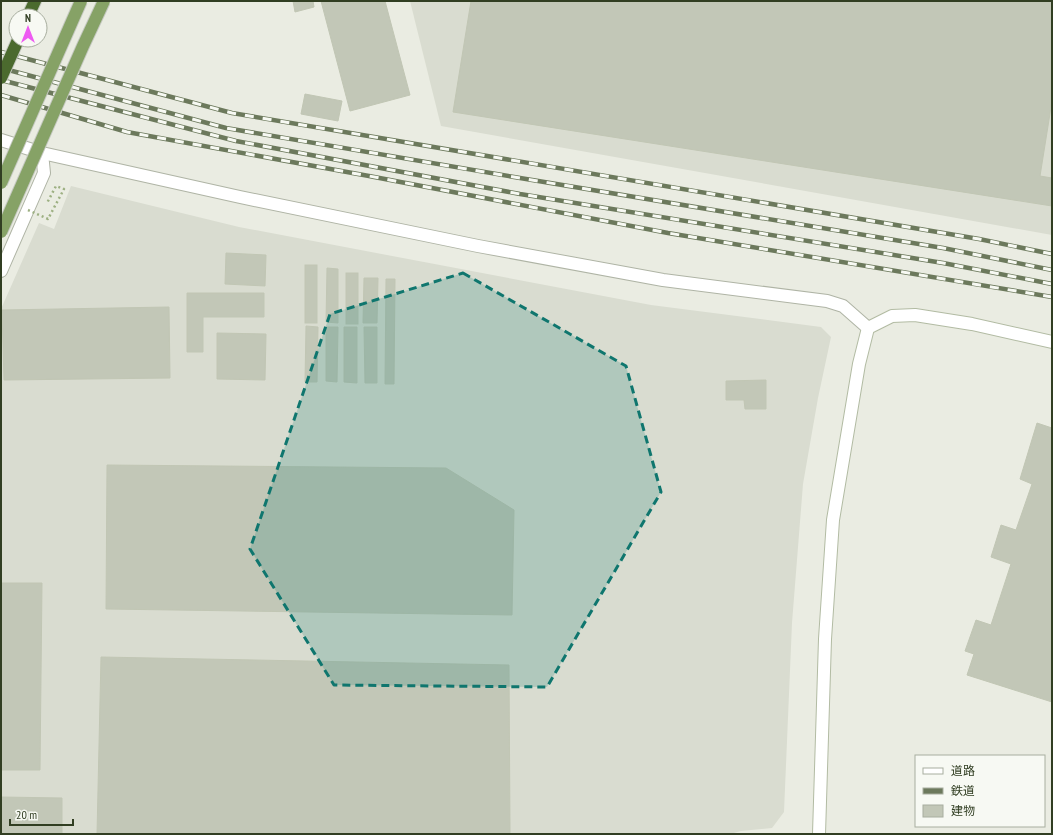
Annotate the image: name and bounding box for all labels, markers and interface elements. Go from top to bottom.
north arrow [8,8,48,48]
text: N [25,11,31,25]
legend [915,755,1045,827]
text: 道路 [951,763,975,778]
text: 鉄道 [951,783,975,798]
scale bar [10,801,73,827]
text: 建物 [951,803,975,818]
text: 20 m [16,807,37,822]

